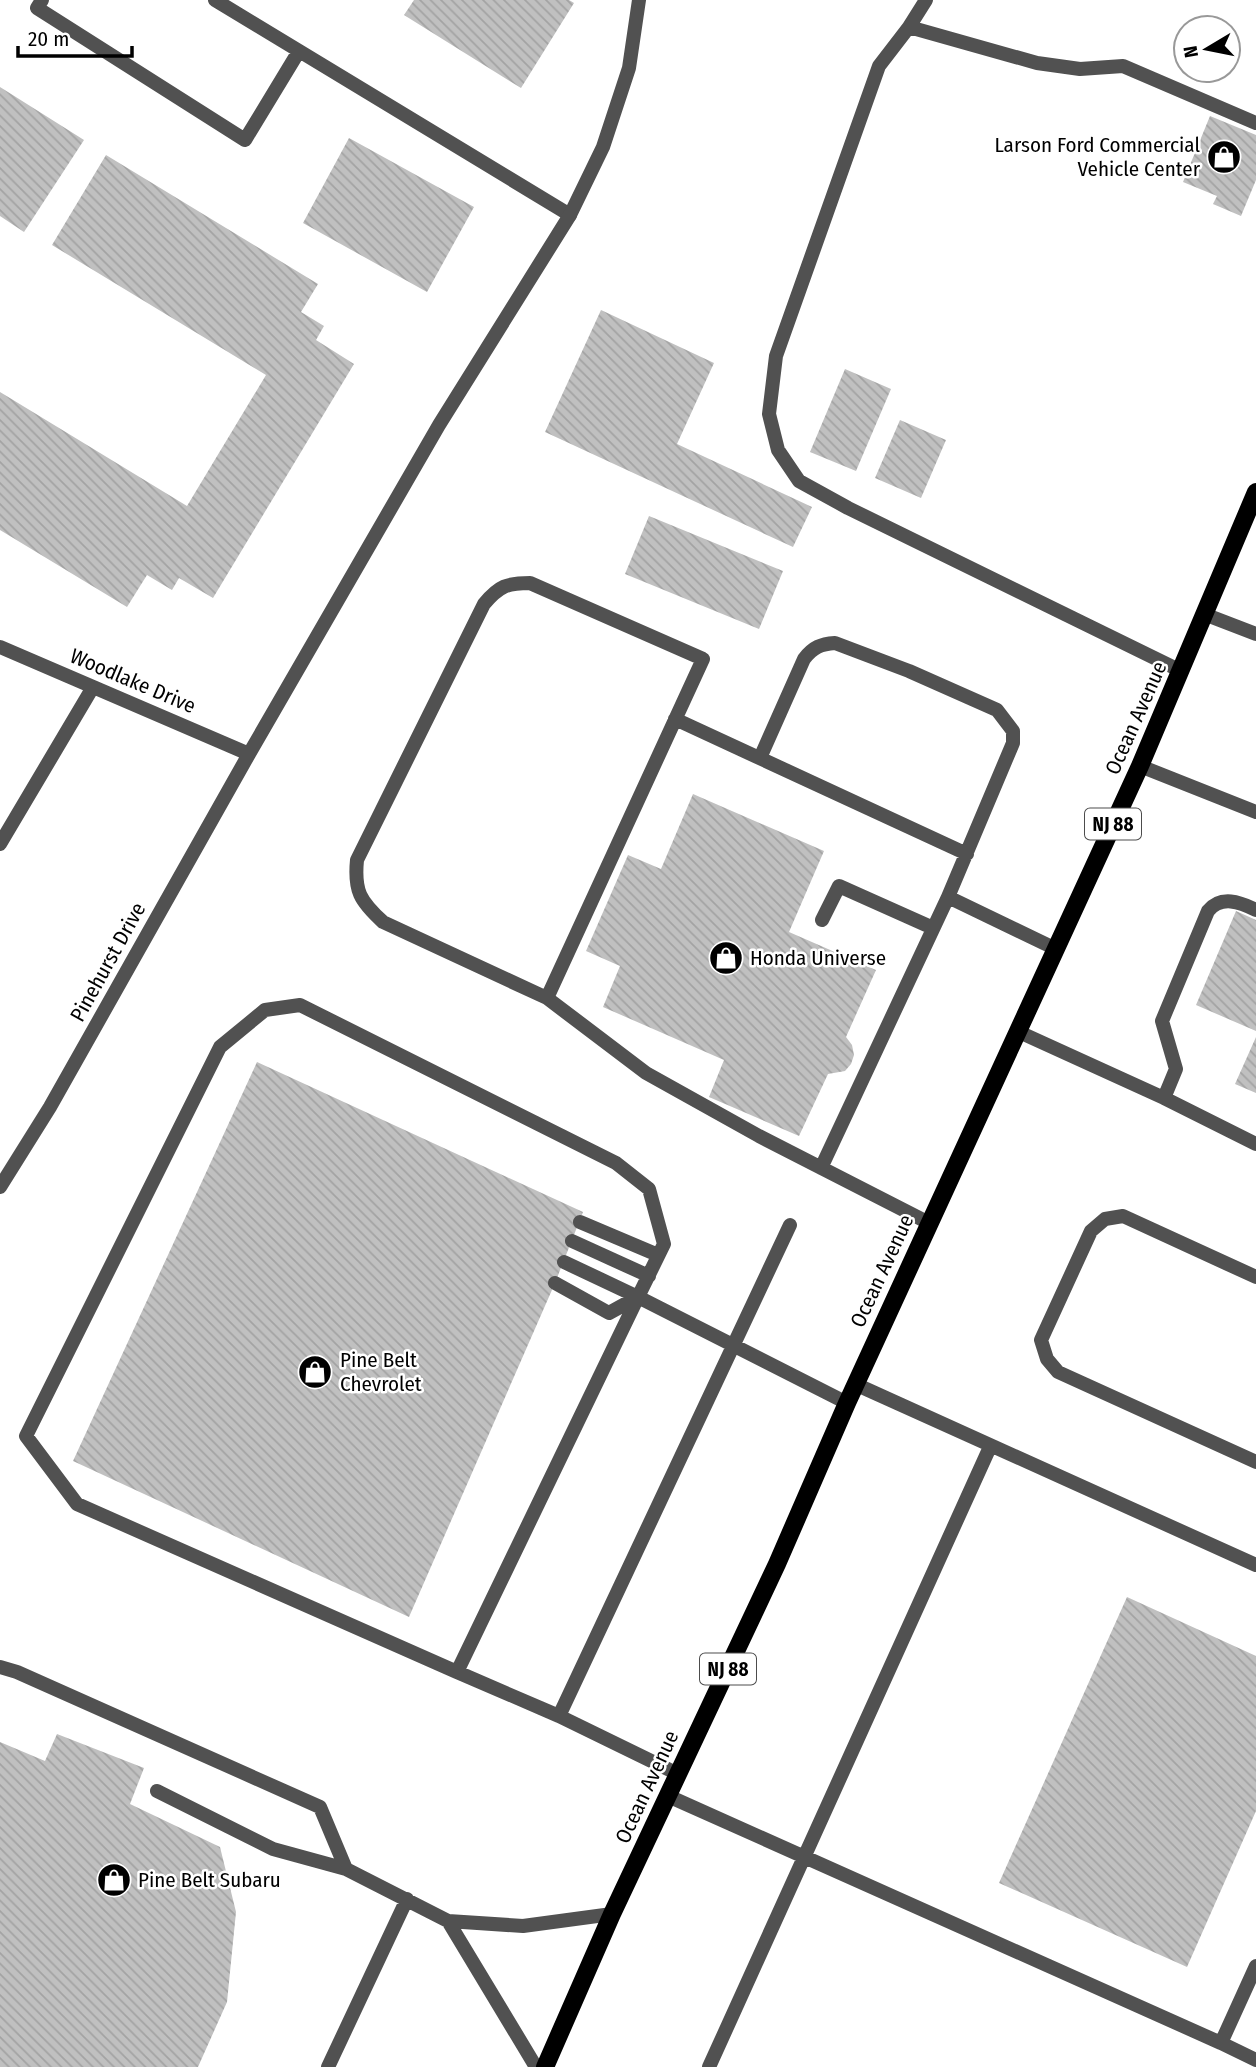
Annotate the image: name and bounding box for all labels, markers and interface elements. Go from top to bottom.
scale bar [18,14,131,58]
north arrow [1172,14,1242,84]
text: 20 m [28,26,69,52]
text: N [1178,44,1203,59]
place label: Larson Ford Commercial Vehicle Center [994,132,1201,182]
shop icon: Larson Ford Commercial Vehicle Center [1205,138,1243,176]
street label: Woodlake Drive [66,643,200,719]
street label: Ocean Avenue [1099,657,1173,779]
road number: NJ 88 [1085,808,1141,839]
street label: Pinehurst Drive [65,898,151,1026]
shop icon: Honda Universe [707,939,745,977]
place label: Honda Universe [750,945,886,971]
street label: Ocean Avenue [845,1211,919,1331]
place label: Pine Belt Chevrolet [340,1347,422,1397]
shop icon: Pine Belt Chevrolet [296,1353,334,1391]
road number: NJ 88 [700,1653,756,1684]
street label: Ocean Avenue [610,1727,684,1847]
shop icon: Pine Belt Subaru [95,1861,133,1899]
place label: Pine Belt Subaru [138,1867,281,1893]

